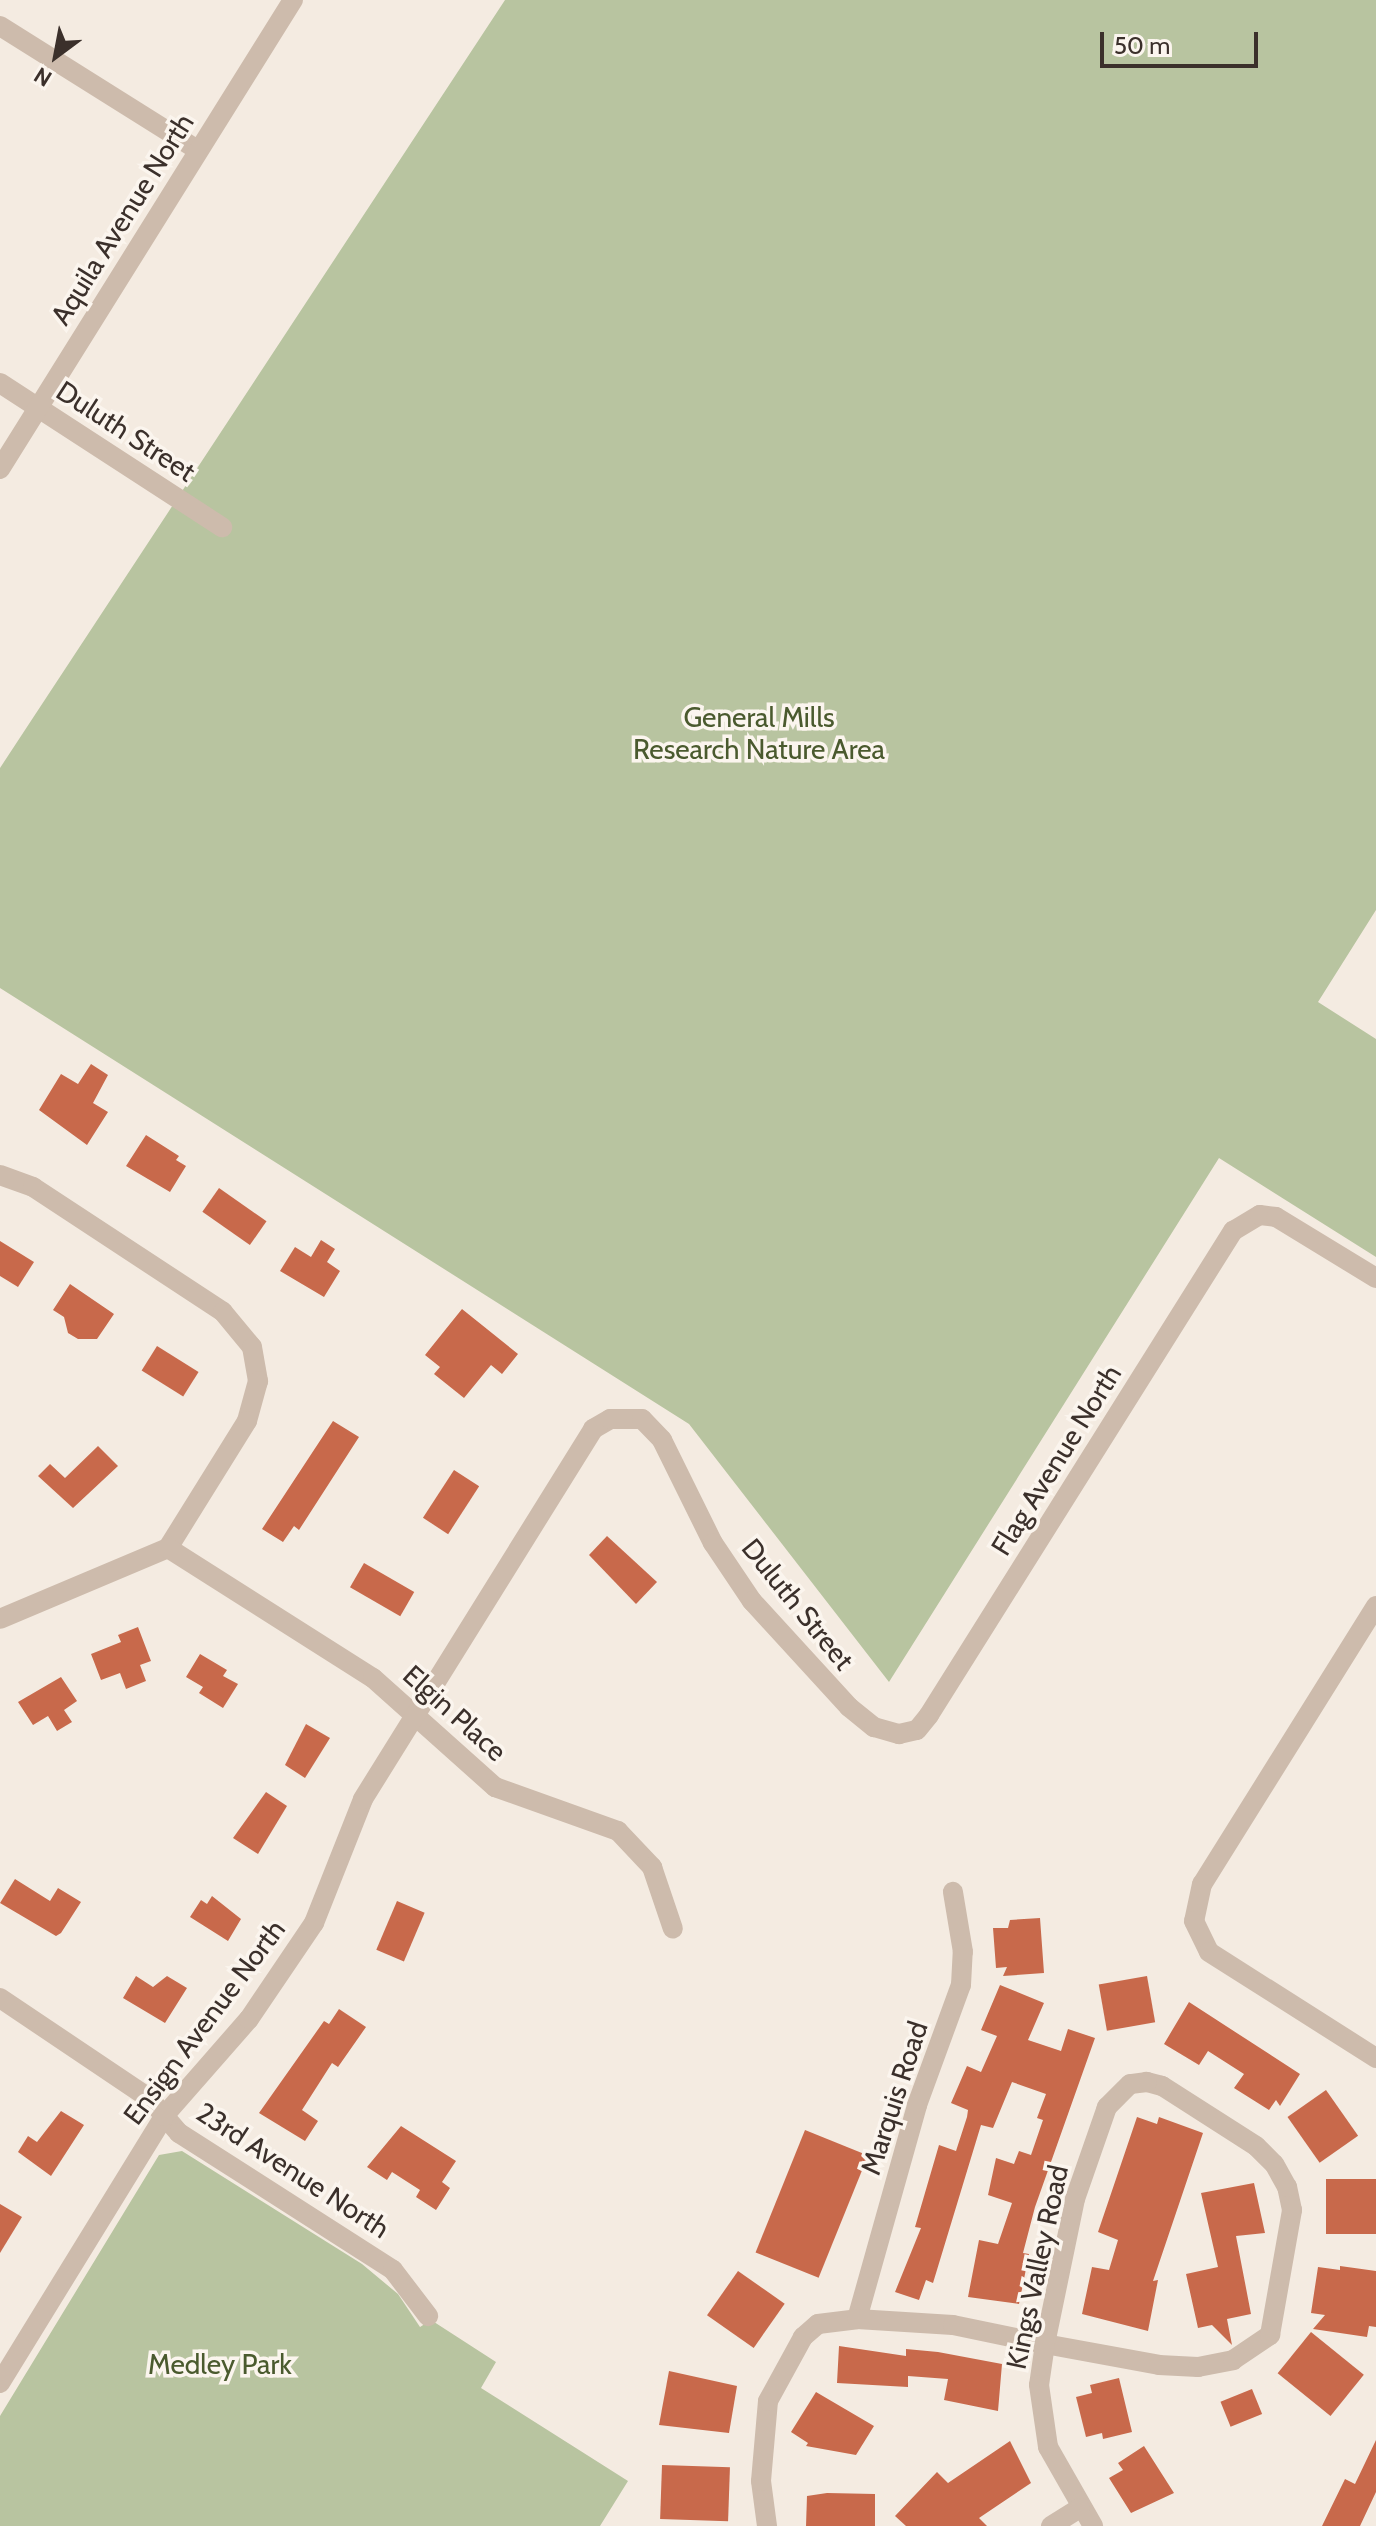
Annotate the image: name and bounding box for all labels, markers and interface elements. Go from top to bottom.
north arrow [16,16,96,96]
scale bar [1104,16,1262,66]
text: 50 m [1114,31,1170,60]
text: N [29,61,57,92]
street label: Aquila Avenue North [43,107,201,331]
street label: Duluth Street [50,374,202,488]
park label: General Mills Research Nature Area [633,700,885,766]
street label: Flag Avenue North [984,1359,1128,1561]
street label: Duluth Street [735,1532,861,1676]
street label: Elgin Place [396,1658,514,1768]
street label: Ensign Avenue North [116,1913,292,2131]
street label: Marquis Road [853,2017,935,2179]
street label: 23rd Avenue North [190,2095,396,2245]
street label: Kings Valley Road [999,2162,1075,2372]
park label: Medley Park [148,2347,292,2381]

